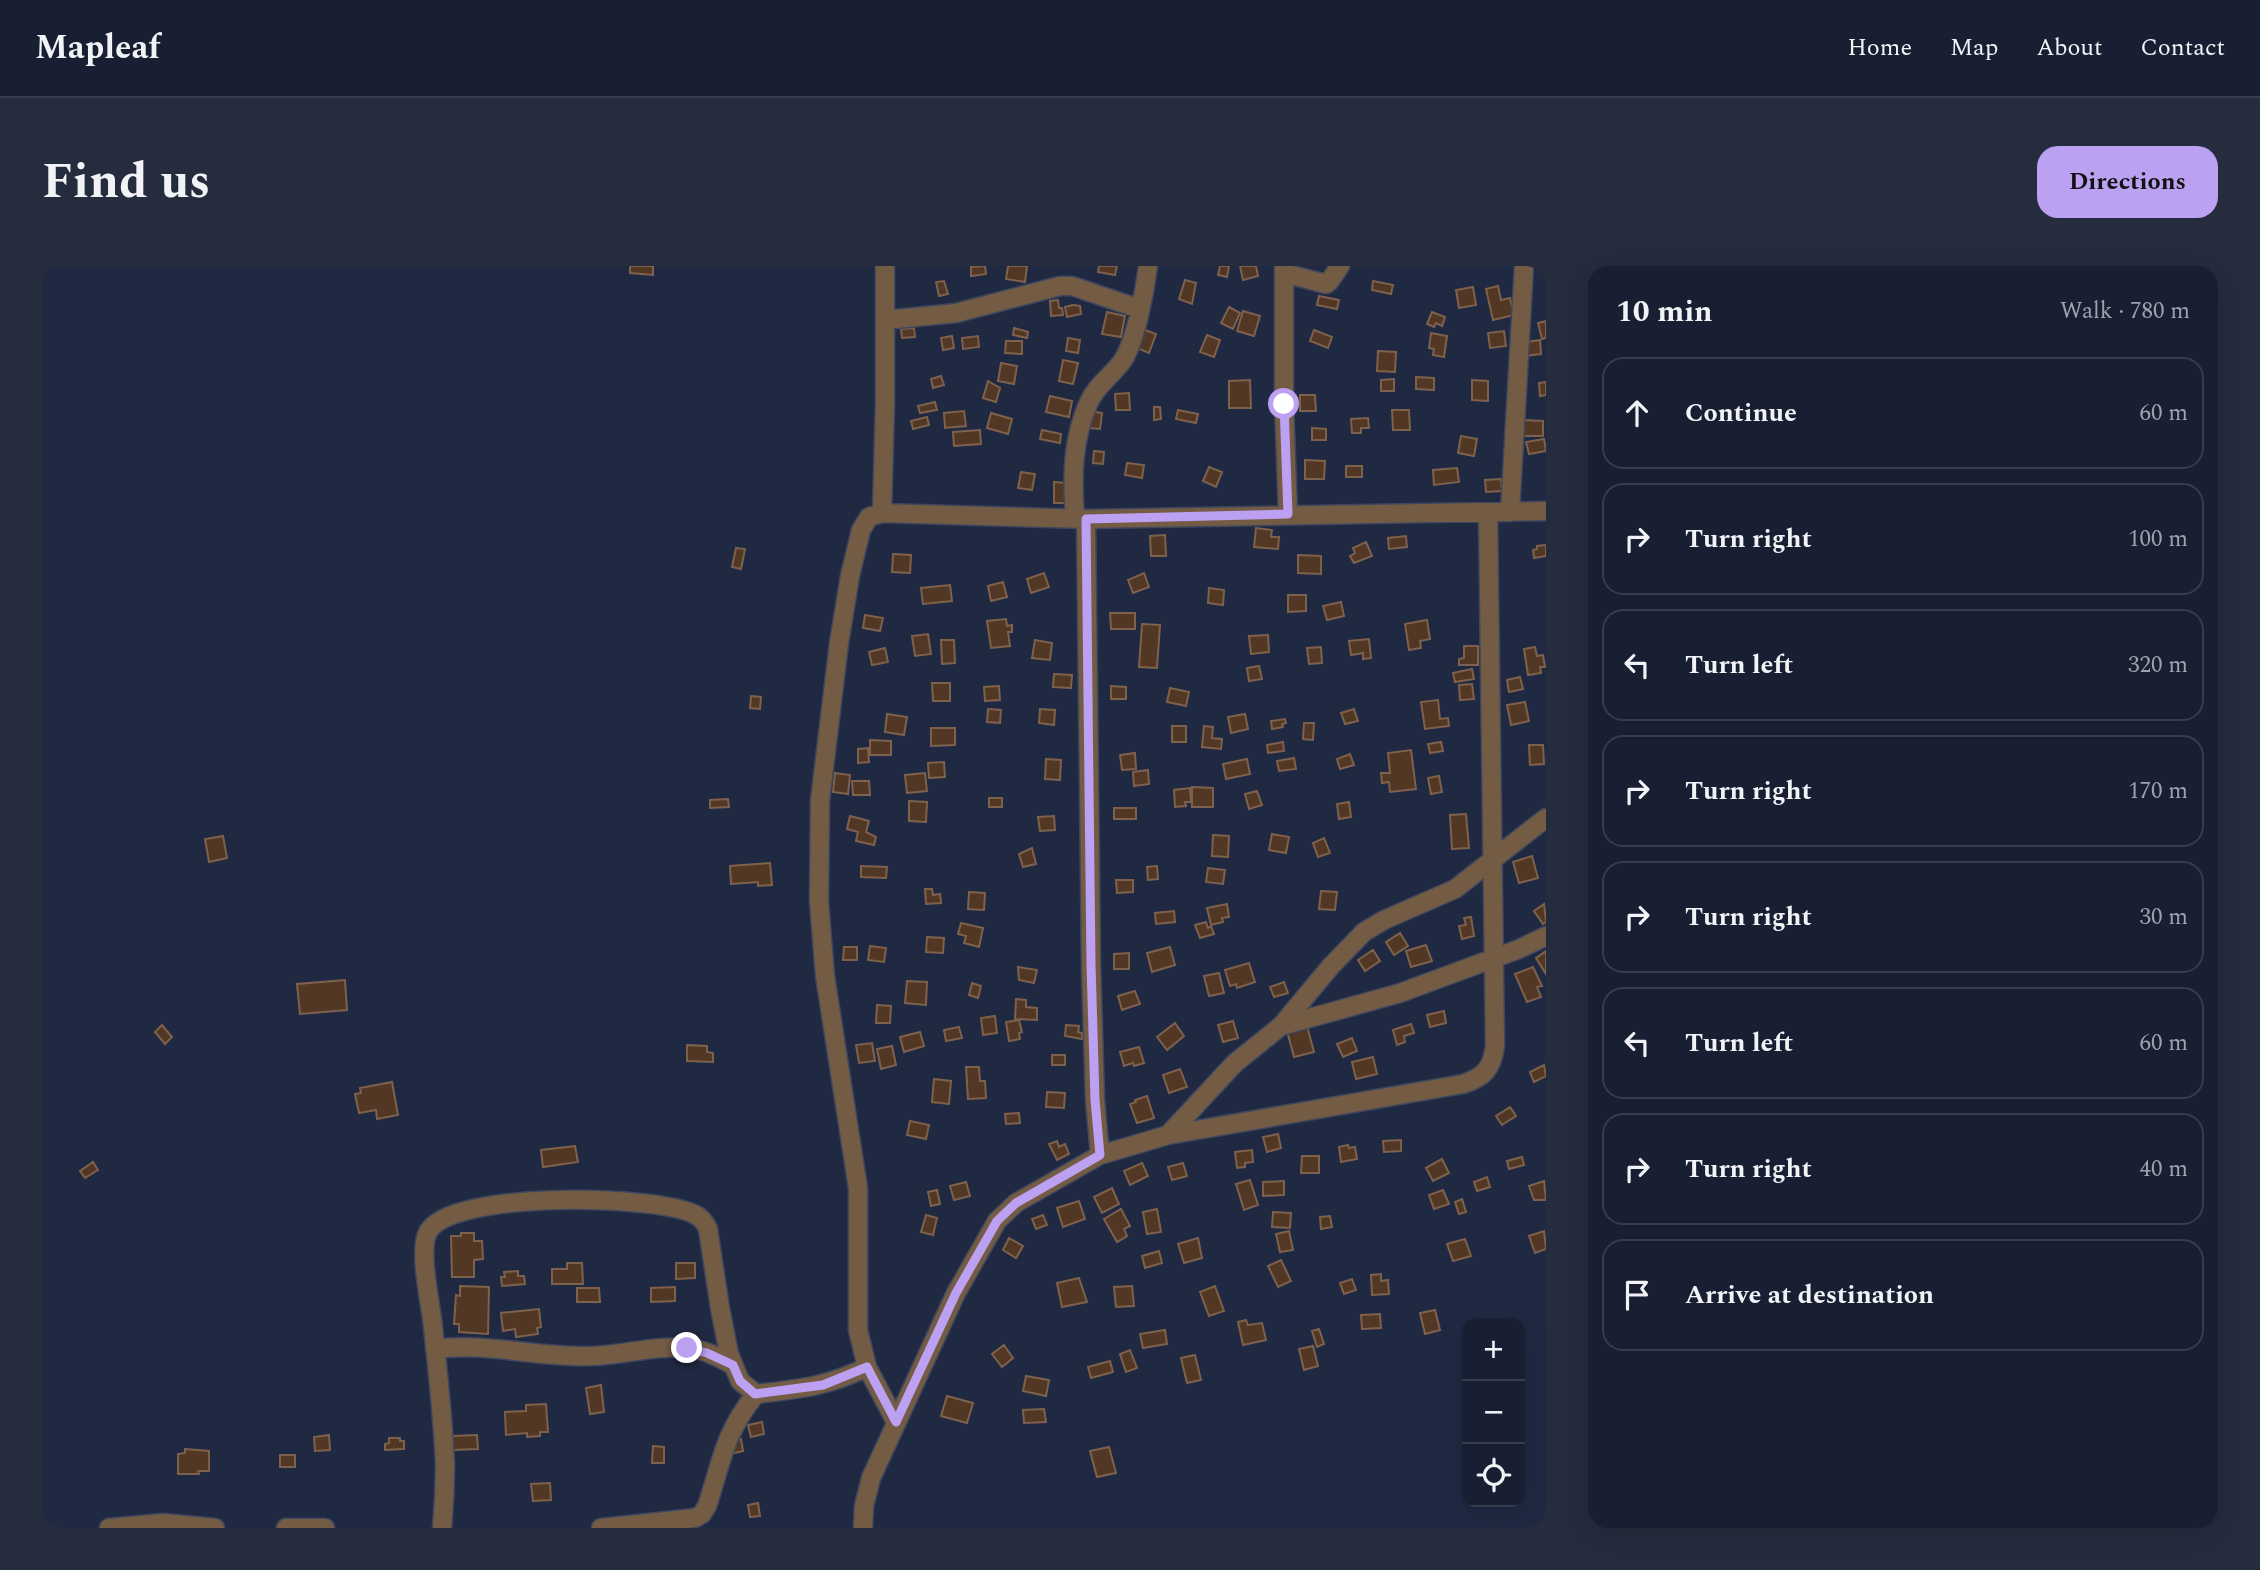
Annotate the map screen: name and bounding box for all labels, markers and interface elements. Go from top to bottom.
text: Mapleaf [35,23,161,73]
text: Home [1847,30,1912,66]
text: Map [1950,30,1998,66]
text: About [2036,30,2102,66]
text: Contact [2140,30,2225,66]
text: Find us [42,145,210,220]
button: Directions [2037,146,2218,218]
text: 10 min [1616,289,1713,335]
text: Walk · 780 m [2060,294,2190,329]
route start [1268,388,1299,419]
text: Continue [1685,393,1797,433]
icon: ahead [1618,394,1656,432]
text: 60 m [2139,396,2188,431]
text: Turn right [1685,519,1812,559]
icon: right [1618,520,1656,558]
text: 100 m [2128,522,2188,557]
text: Turn left [1685,645,1793,685]
icon: left [1618,646,1656,684]
text: 320 m [2128,648,2188,683]
text: Turn right [1685,771,1812,811]
icon: right [1618,772,1656,810]
text: 170 m [2128,774,2188,809]
text: Turn right [1685,897,1812,937]
icon: right [1618,898,1656,936]
text: 30 m [2139,900,2188,935]
text: Turn left [1685,1023,1793,1063]
icon: left [1618,1024,1656,1062]
text: 60 m [2139,1026,2188,1061]
text: Turn right [1685,1149,1812,1189]
icon: right [1618,1150,1656,1188]
text: 40 m [2139,1152,2188,1187]
text: Arrive at destination [1685,1275,1934,1315]
icon: arrive [1618,1276,1656,1314]
map controls [1462,1318,1525,1507]
button: + [1462,1318,1525,1381]
route end [671,1332,702,1363]
button: − [1462,1381,1525,1444]
button: locate [1462,1444,1525,1507]

